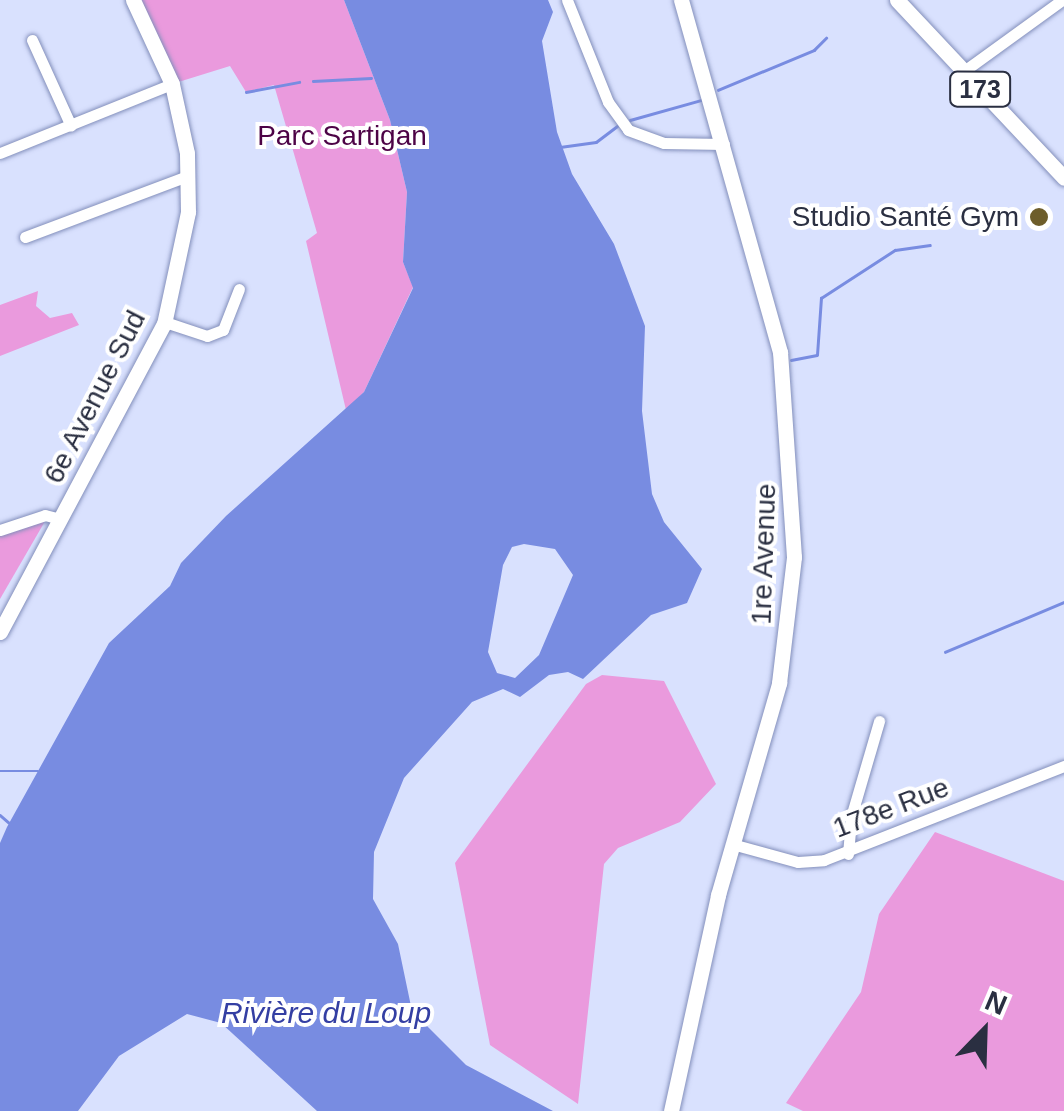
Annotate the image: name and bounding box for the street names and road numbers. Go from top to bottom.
road number: 173 [948,69,1012,109]
street label: 6e Avenue Sud [37,304,153,490]
street label: 1re Avenue [745,482,783,626]
street label: 178e Rue [828,771,954,845]

